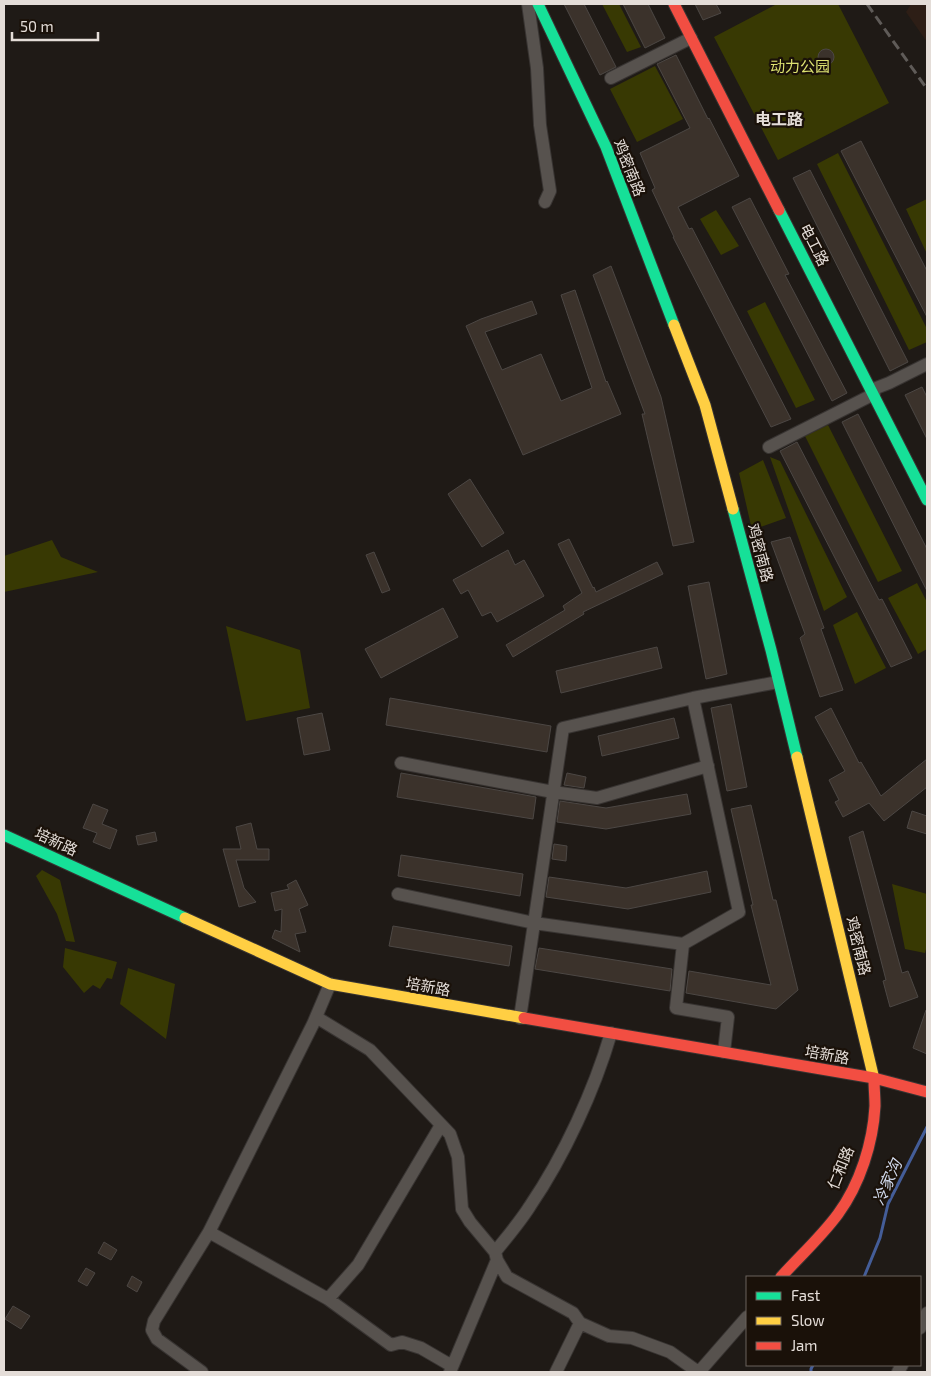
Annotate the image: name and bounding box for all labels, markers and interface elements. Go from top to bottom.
scale bar [12,10,99,42]
text: 50 m [20,17,54,35]
park label: 动力公园 [770,57,830,75]
district label: 电工路 [755,109,803,128]
street label: 鸡密南路 [610,136,650,199]
street label: 电工路 [797,220,833,269]
street label: 鸡密南路 [745,521,777,584]
street label: 培新路 [32,823,81,859]
street label: 鸡密南路 [843,914,875,977]
street label: 培新路 [404,973,452,999]
street label: 培新路 [803,1041,851,1067]
street label: 仁和路 [823,1143,857,1192]
water label: 冷家沟 [868,1154,906,1208]
legend [746,1276,921,1366]
text: Fast [791,1286,821,1304]
text: Slow [791,1311,825,1329]
text: Jam [791,1336,817,1354]

